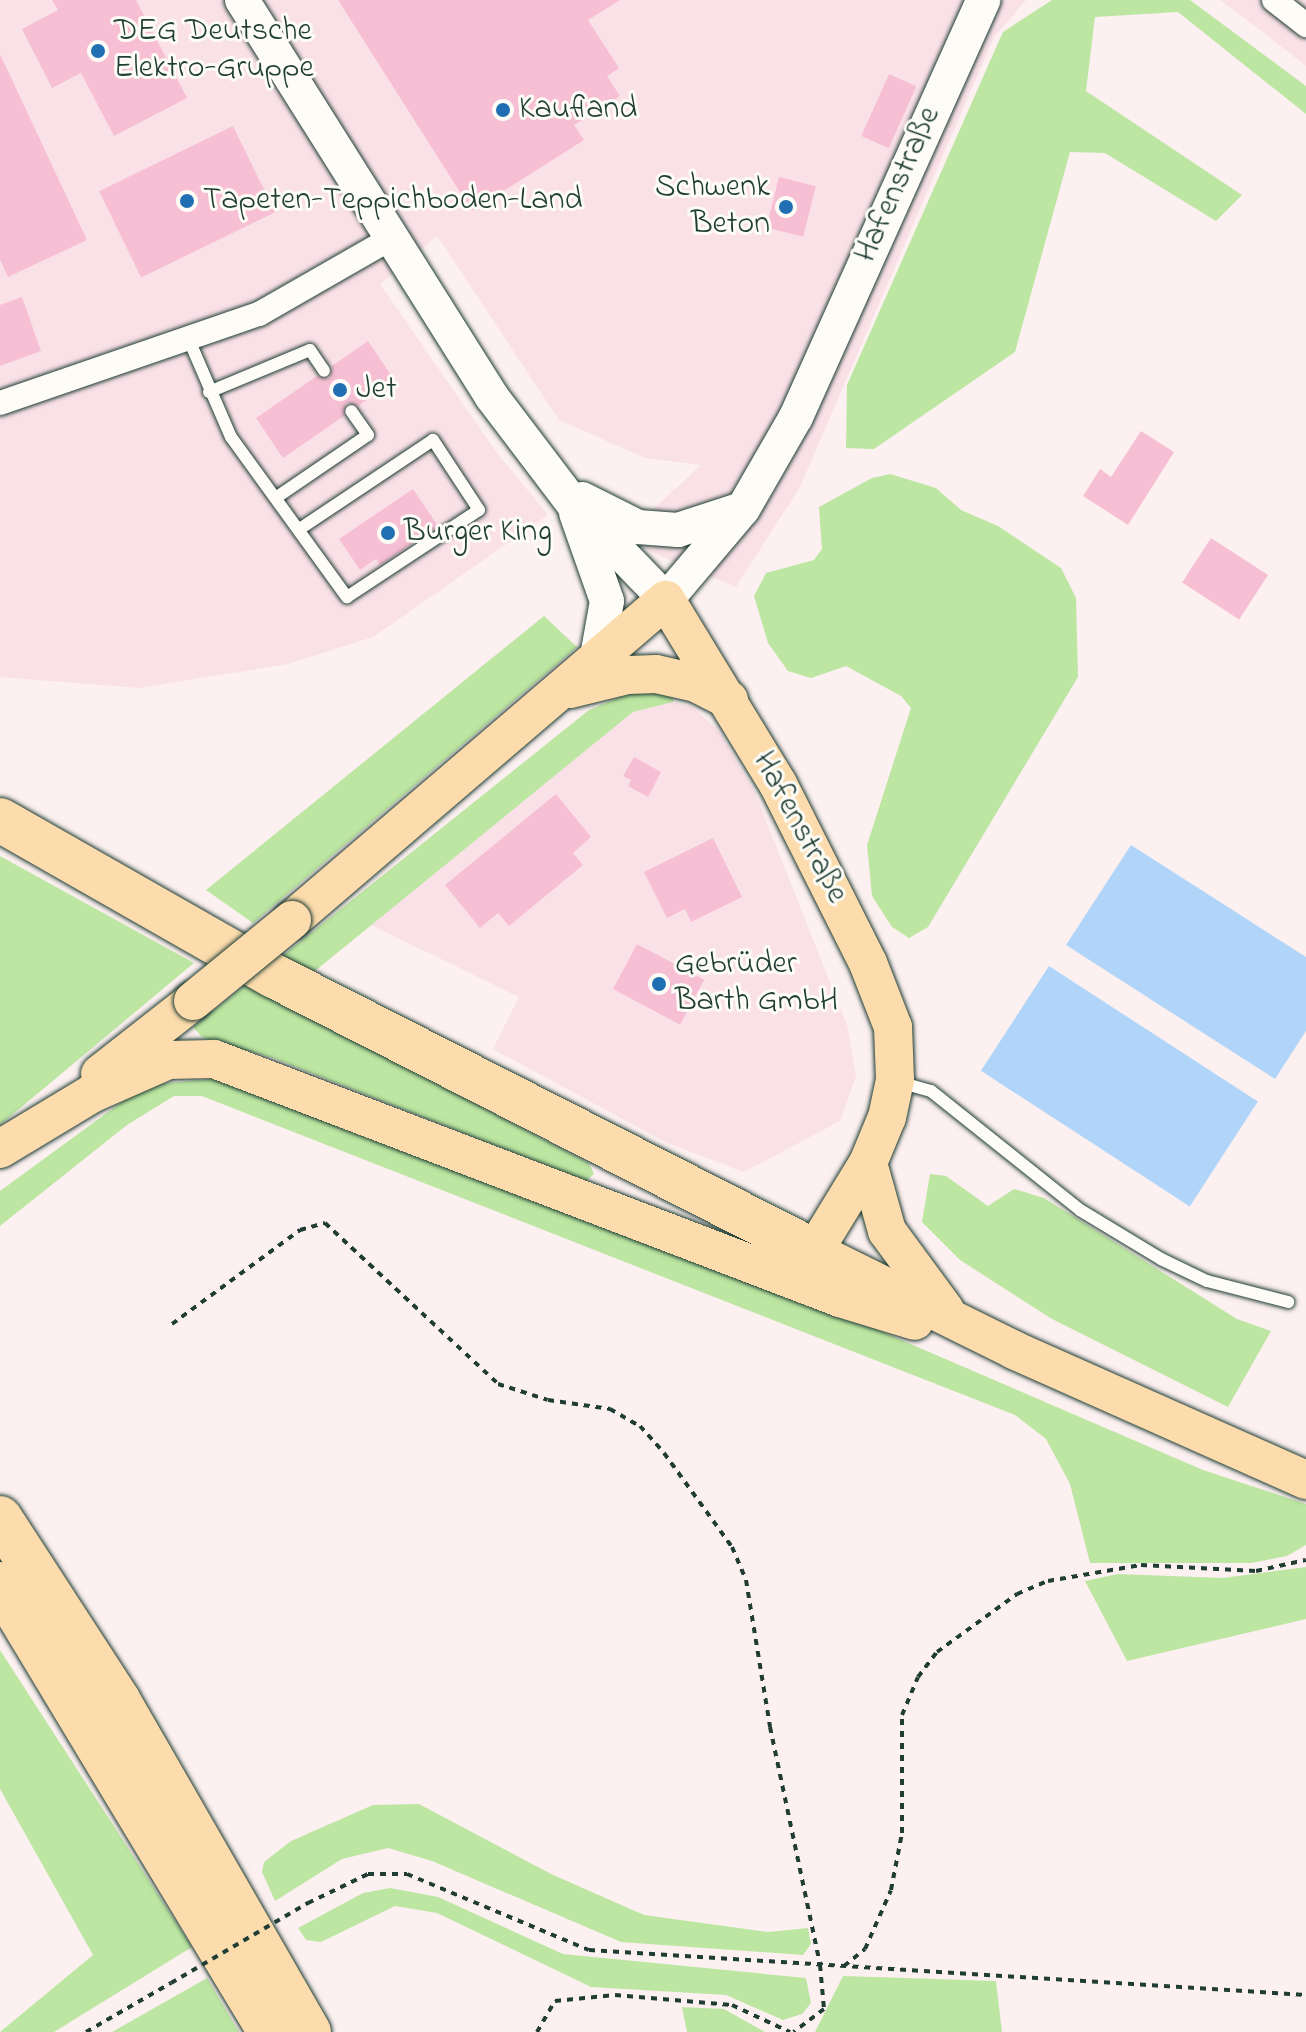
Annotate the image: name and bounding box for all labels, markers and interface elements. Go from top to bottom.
place label: DEG Deutsche Elektro-Gruppe [114,14,314,89]
marker: DEG Deutsche Elektro-Gruppe [89,42,107,60]
place label: Kaufland [519,91,637,129]
marker: Kaufland [494,101,512,119]
street label: Hafenstraße [848,101,950,269]
place label: Schwenk Beton [655,170,770,245]
place label: Tapeten-Teppichboden-Land [203,182,582,220]
marker: Tapeten-Teppichboden-Land [178,192,196,210]
marker: Schwenk Beton [777,198,795,216]
place label: Jet [356,371,397,409]
marker: Jet [331,381,349,399]
place label: Burger King [404,514,552,552]
marker: Burger King [379,524,397,542]
street label: Hafenstraße [743,746,855,910]
place label: Gebrüder Barth GmbH [675,947,838,1022]
marker: Gebrüder Barth GmbH [650,975,668,993]

